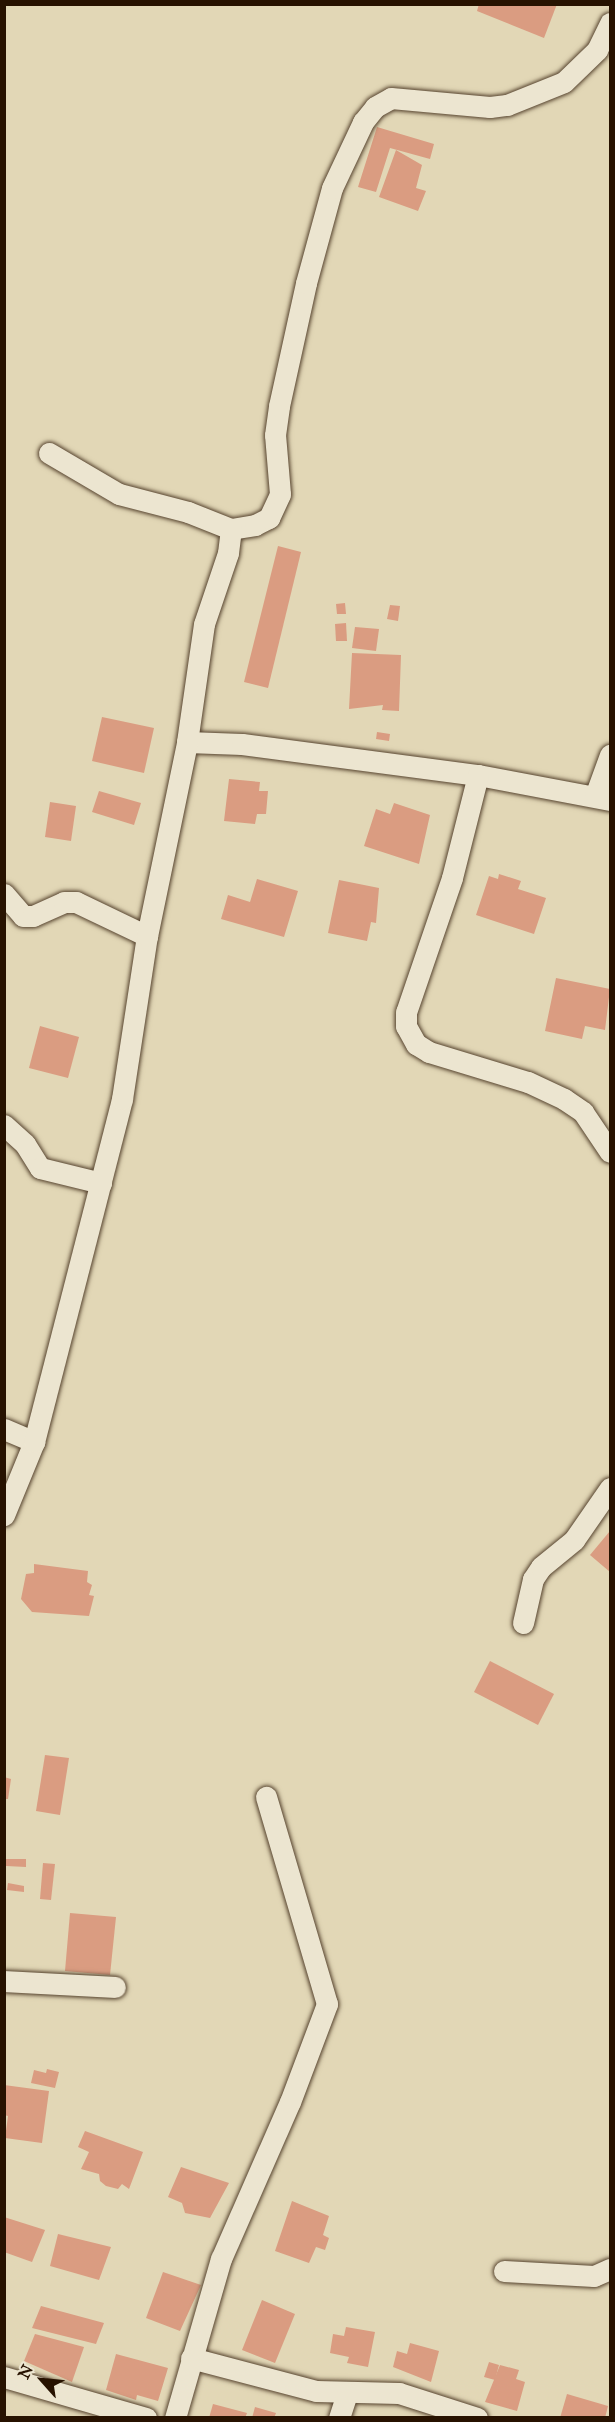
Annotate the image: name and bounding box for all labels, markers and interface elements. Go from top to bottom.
north arrow [12,2350,72,2410]
text: N [14,2361,37,2382]

